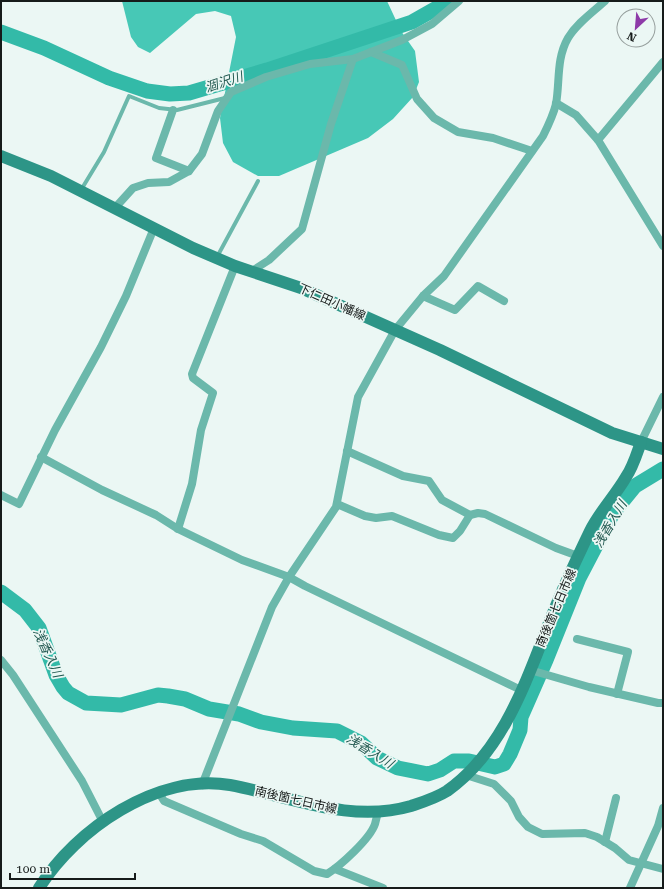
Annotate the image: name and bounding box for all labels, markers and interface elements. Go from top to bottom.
north arrow [616,8,656,48]
text: N [625,29,638,44]
water label: 涸沢川 [203,68,247,95]
street label: 下仁田小幡線 [296,281,368,323]
water label: 浅香入川 [590,496,631,550]
street label: 南後箇七日市線 [533,567,579,649]
water label: 浅香入川 [31,626,66,682]
water label: 浅香入川 [344,731,398,772]
street label: 南後箇七日市線 [253,784,339,816]
scale bar [10,855,135,881]
text: 100 m [16,862,50,876]

